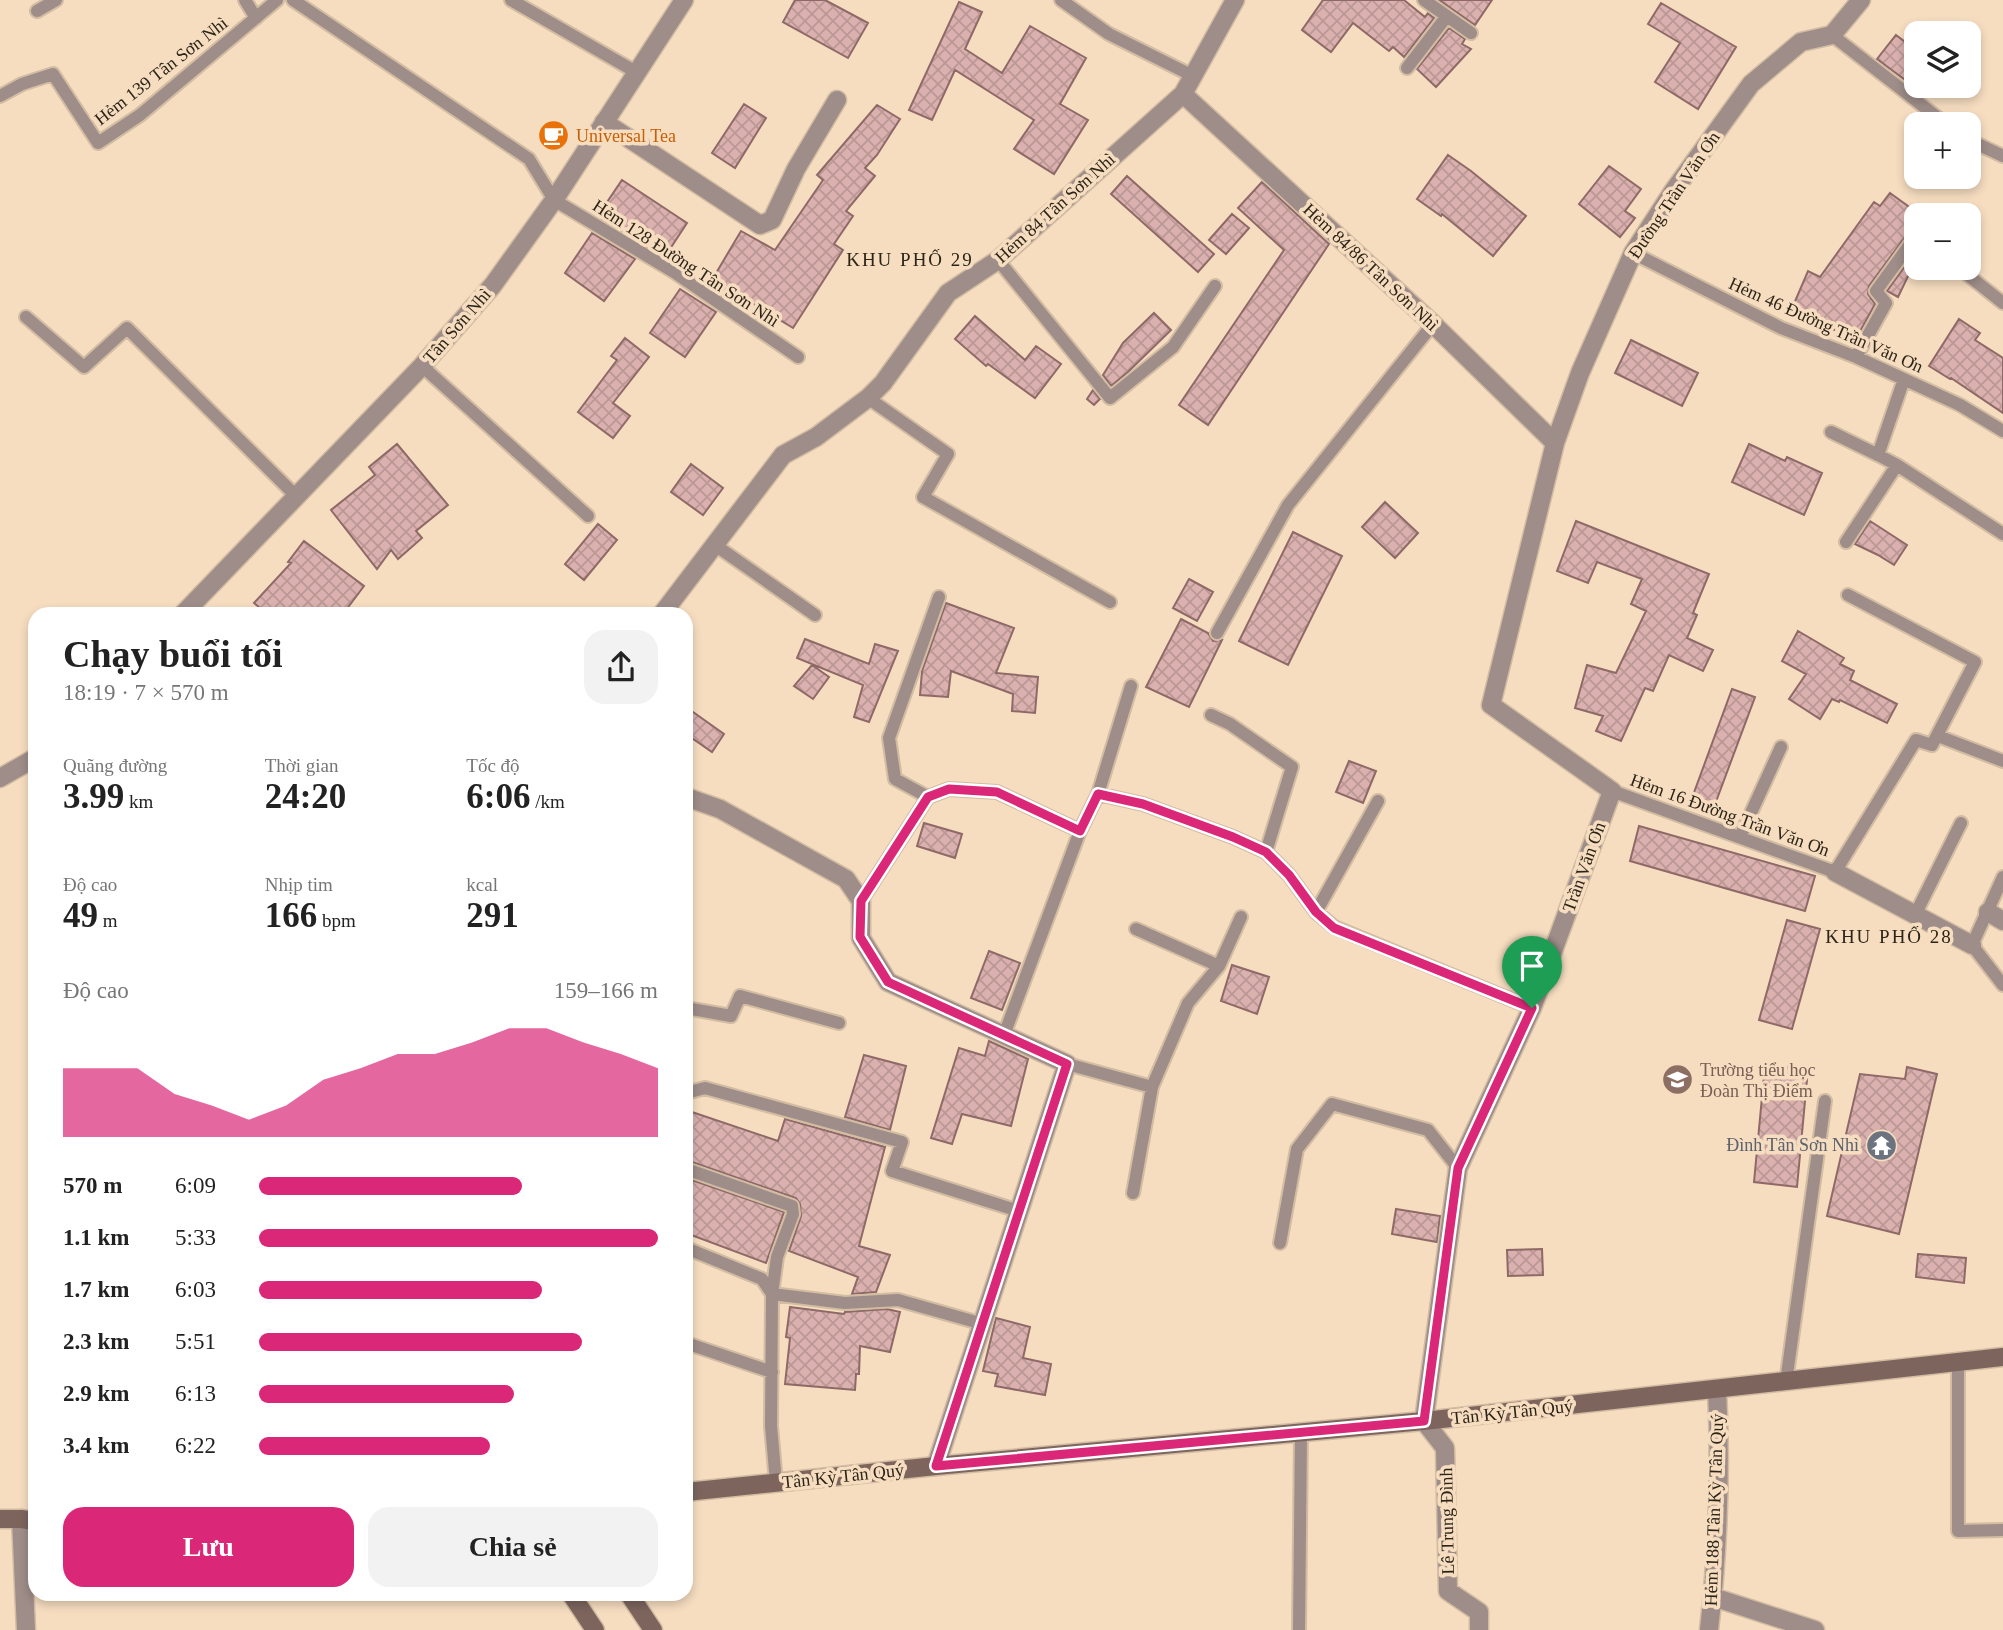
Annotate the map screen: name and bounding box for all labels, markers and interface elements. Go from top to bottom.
street label: Hẻm 139 Tân Sơn Nhì [91,13,231,129]
map controls [1904,21,1981,280]
button: layers [1904,21,1981,98]
button: + [1904,112,1981,189]
cafe icon: Universal Tea [536,119,570,153]
place label: Universal Tea [576,126,676,146]
street label: Đường Trần Văn Ơn [1624,128,1724,262]
street label: Hẻm 84 Tân Sơn Nhì [991,149,1119,267]
street label: Hẻm 128 Đường Tân Sơn Nhì [589,195,783,331]
street label: Hẻm 84/86 Tân Sơn Nhì [1299,199,1443,335]
button: − [1904,203,1981,280]
district label: KHU PHỐ 29 [846,249,974,270]
street label: Hẻm 46 Đường Trần Văn Ơn [1726,273,1926,377]
street label: Tân Sơn Nhì [419,285,495,367]
button: share [584,630,658,704]
text: Chạy buổi tối [63,633,283,675]
text: 18:19 · 7 × 570 m [63,680,229,705]
text: Quãng đường [63,755,167,776]
text: Thời gian [265,755,339,776]
text: Tốc độ [466,755,520,776]
street label: Hẻm 16 Đường Trần Văn Ơn [1628,770,1832,860]
text: 3.99 [63,777,124,816]
text: 24:20 [265,777,346,816]
text: 6:06 [466,777,530,816]
text: km [124,791,153,812]
text: /km [530,791,565,812]
street label: Trần Văn Ơn [1559,819,1609,915]
text: Độ cao [63,874,117,895]
text: Nhịp tim [265,874,333,895]
text: kcal [466,874,498,895]
text: 49 [63,896,98,935]
text: 166 [265,896,317,935]
text: 291 [466,896,519,935]
text: m [98,910,118,931]
text: bpm [317,910,356,931]
district label: KHU PHỐ 28 [1825,926,1953,947]
pin [1502,936,1562,1008]
icon: arrive [1513,947,1551,985]
text: Độ cao [63,978,129,1003]
text: 159–166 m [554,978,658,1003]
place label: Trường tiểu học Đoàn Thị Điểm [1700,1060,1816,1101]
school or university icon: Trường tiểu học Đoàn Thị Điểm [1660,1063,1694,1097]
temple icon: Đình Tân Sơn Nhì [1865,1128,1899,1162]
place label: Đình Tân Sơn Nhì [1726,1135,1859,1155]
text: 570 m [63,1173,122,1198]
text: 6:09 [175,1173,216,1198]
text: 1.1 km [63,1225,129,1250]
text: 5:33 [175,1225,216,1250]
text: 1.7 km [63,1277,129,1302]
text: 6:03 [175,1277,216,1302]
text: 2.3 km [63,1329,129,1354]
text: 5:51 [175,1329,216,1354]
text: 2.9 km [63,1381,129,1406]
text: 6:13 [175,1381,216,1406]
street label: Tân Kỳ Tân Quý [1450,1396,1574,1428]
street label: Hẻm 188 Tân Kỳ Tân Quý [1701,1413,1727,1607]
text: 3.4 km [63,1433,129,1458]
text: 6:22 [175,1433,216,1458]
street label: Tân Kỳ Tân Quý [781,1460,905,1492]
street label: Lê Trung Đình [1436,1467,1458,1575]
button: Lưu [63,1507,354,1587]
button: Chia sẻ [368,1507,658,1587]

